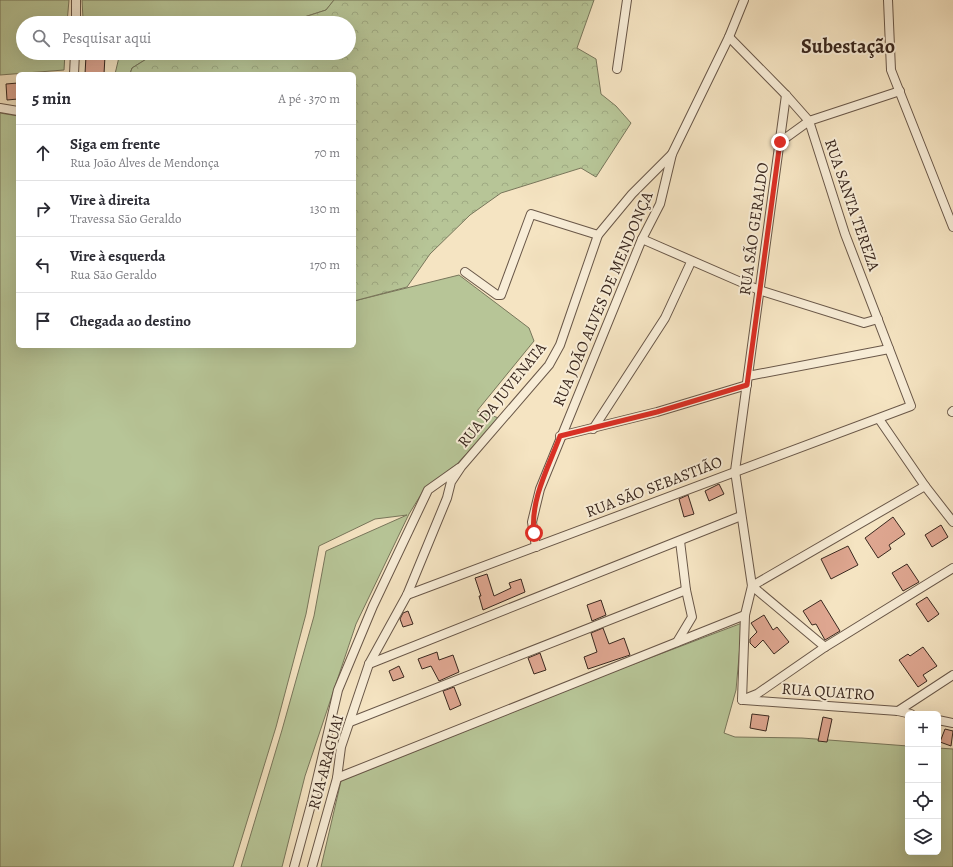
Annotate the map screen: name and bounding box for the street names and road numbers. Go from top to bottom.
street label: RUA SANTA TEREZA [819,136,885,275]
street label: RUA SÃO GERALDO [734,161,774,297]
street label: RUA JOÃO ALVES DE MENDONÇA [548,188,659,410]
street label: RUA DA JUVENATA [453,337,552,452]
street label: RUA SÃO SEBASTIÃO [583,451,725,523]
street label: RUA QUATRO [781,678,875,706]
street label: RUA ARAGUAI [303,712,349,812]

